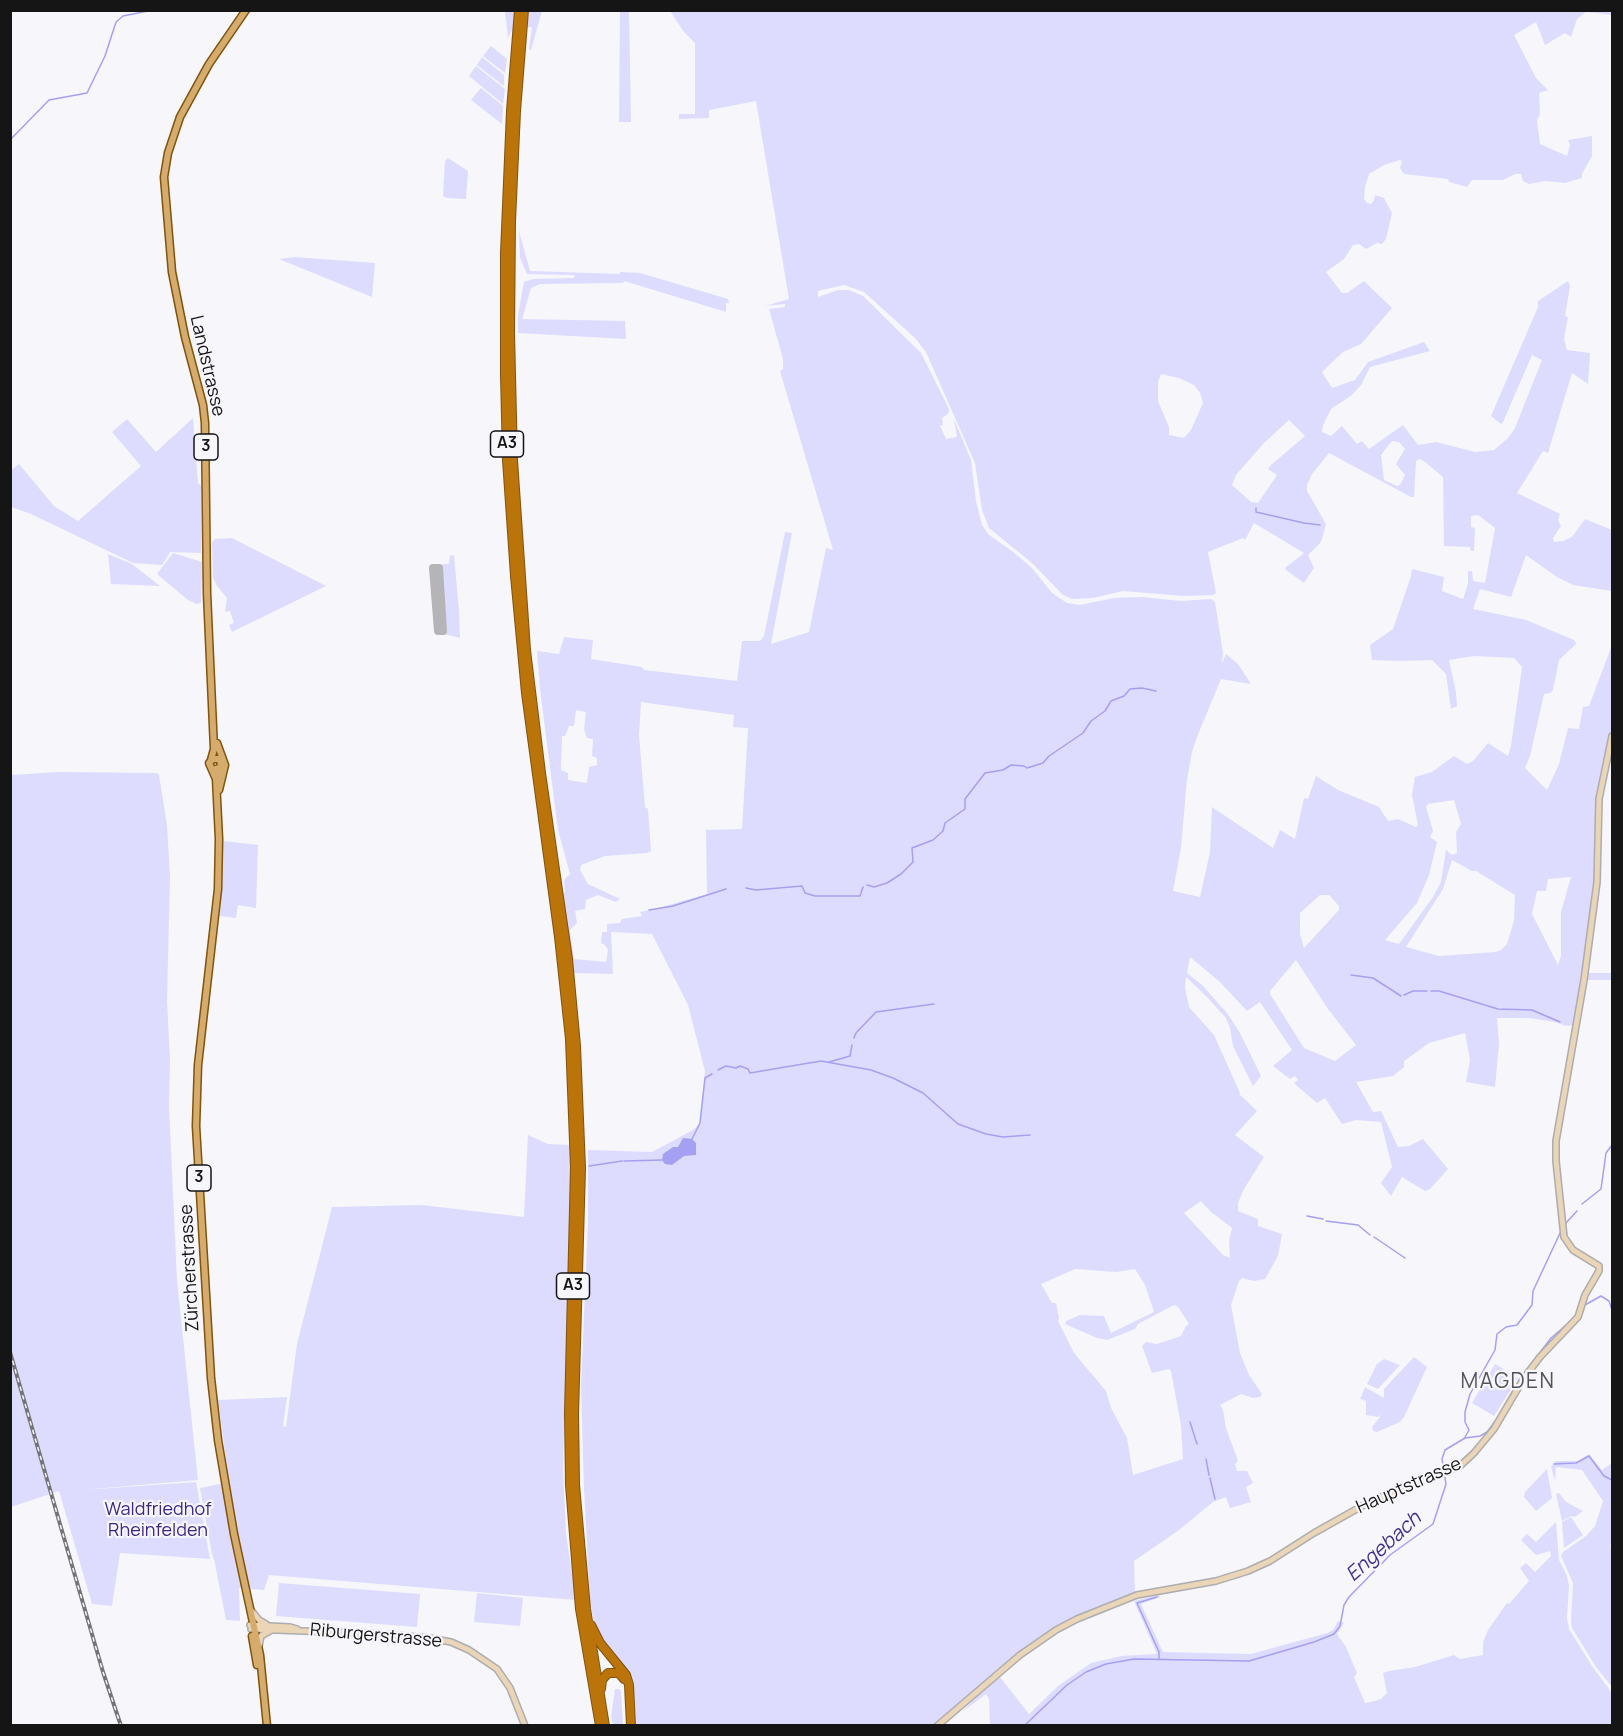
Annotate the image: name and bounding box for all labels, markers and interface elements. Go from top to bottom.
street label: Landstrasse [185,314,229,418]
road number: A3 [490,431,524,457]
road number: 3 [194,434,218,460]
road number: 3 [187,1165,211,1191]
street label: Zürcherstrasse [176,1204,204,1332]
road number: A3 [556,1273,590,1299]
district label: MAGDEN [1461,1369,1555,1395]
street label: Hauptstrasse [1353,1453,1465,1519]
park label: Waldfriedhof Rheinfelden [105,1499,211,1541]
water label: Engebach [1342,1507,1426,1587]
street label: Riburgerstrasse [309,1619,443,1653]

